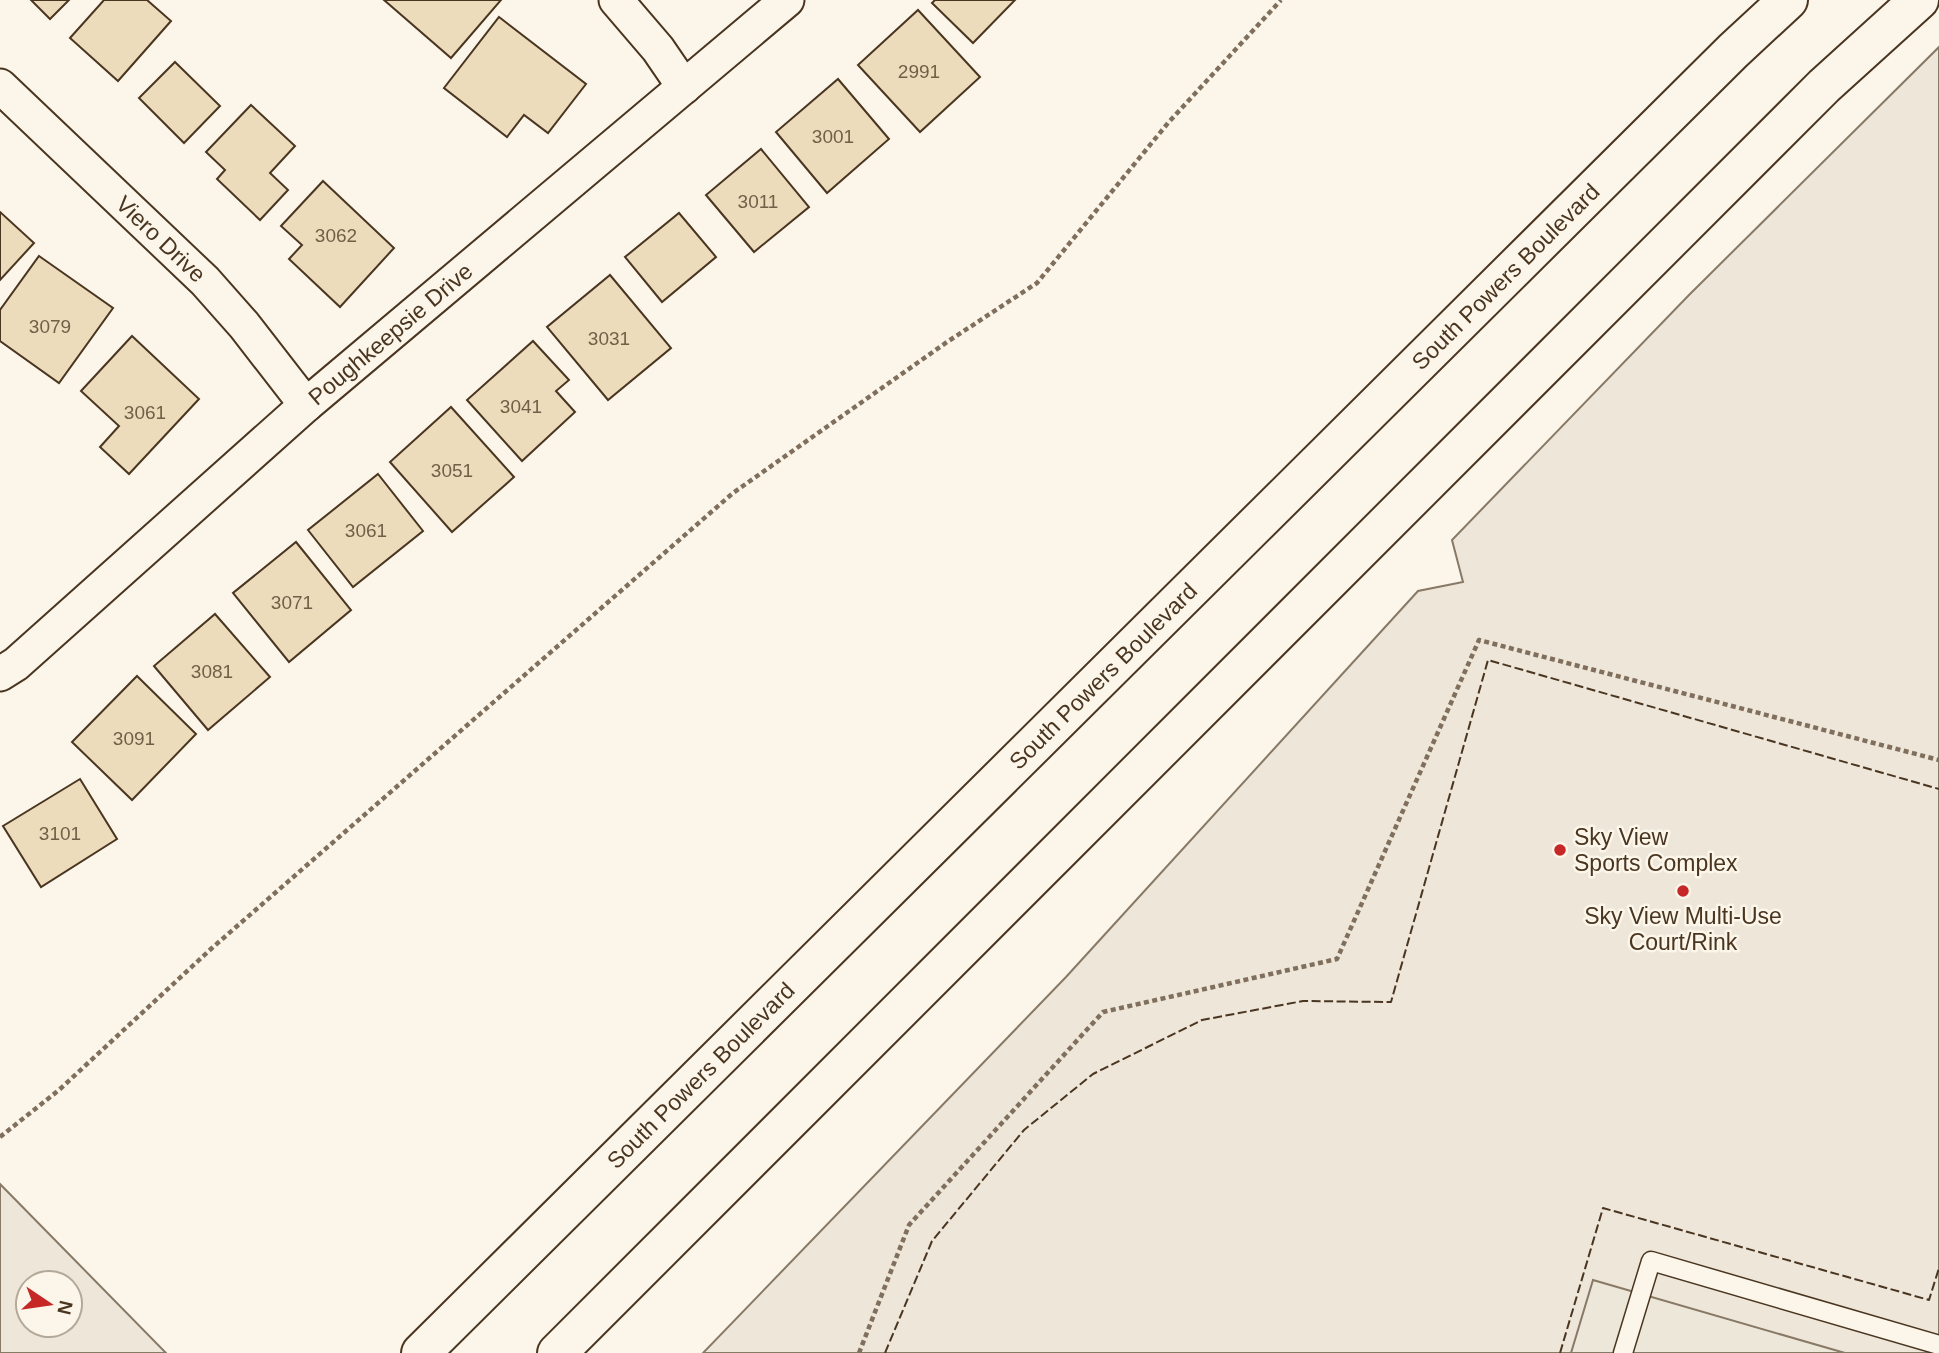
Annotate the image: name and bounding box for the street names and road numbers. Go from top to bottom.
street label: South Powers Boulevard [1407,178,1605,375]
street label: Viero Drive [111,190,211,288]
street label: Poughkeepsie Drive [303,258,478,410]
street label: South Powers Boulevard [1004,578,1202,775]
street label: South Powers Boulevard [602,977,800,1174]

